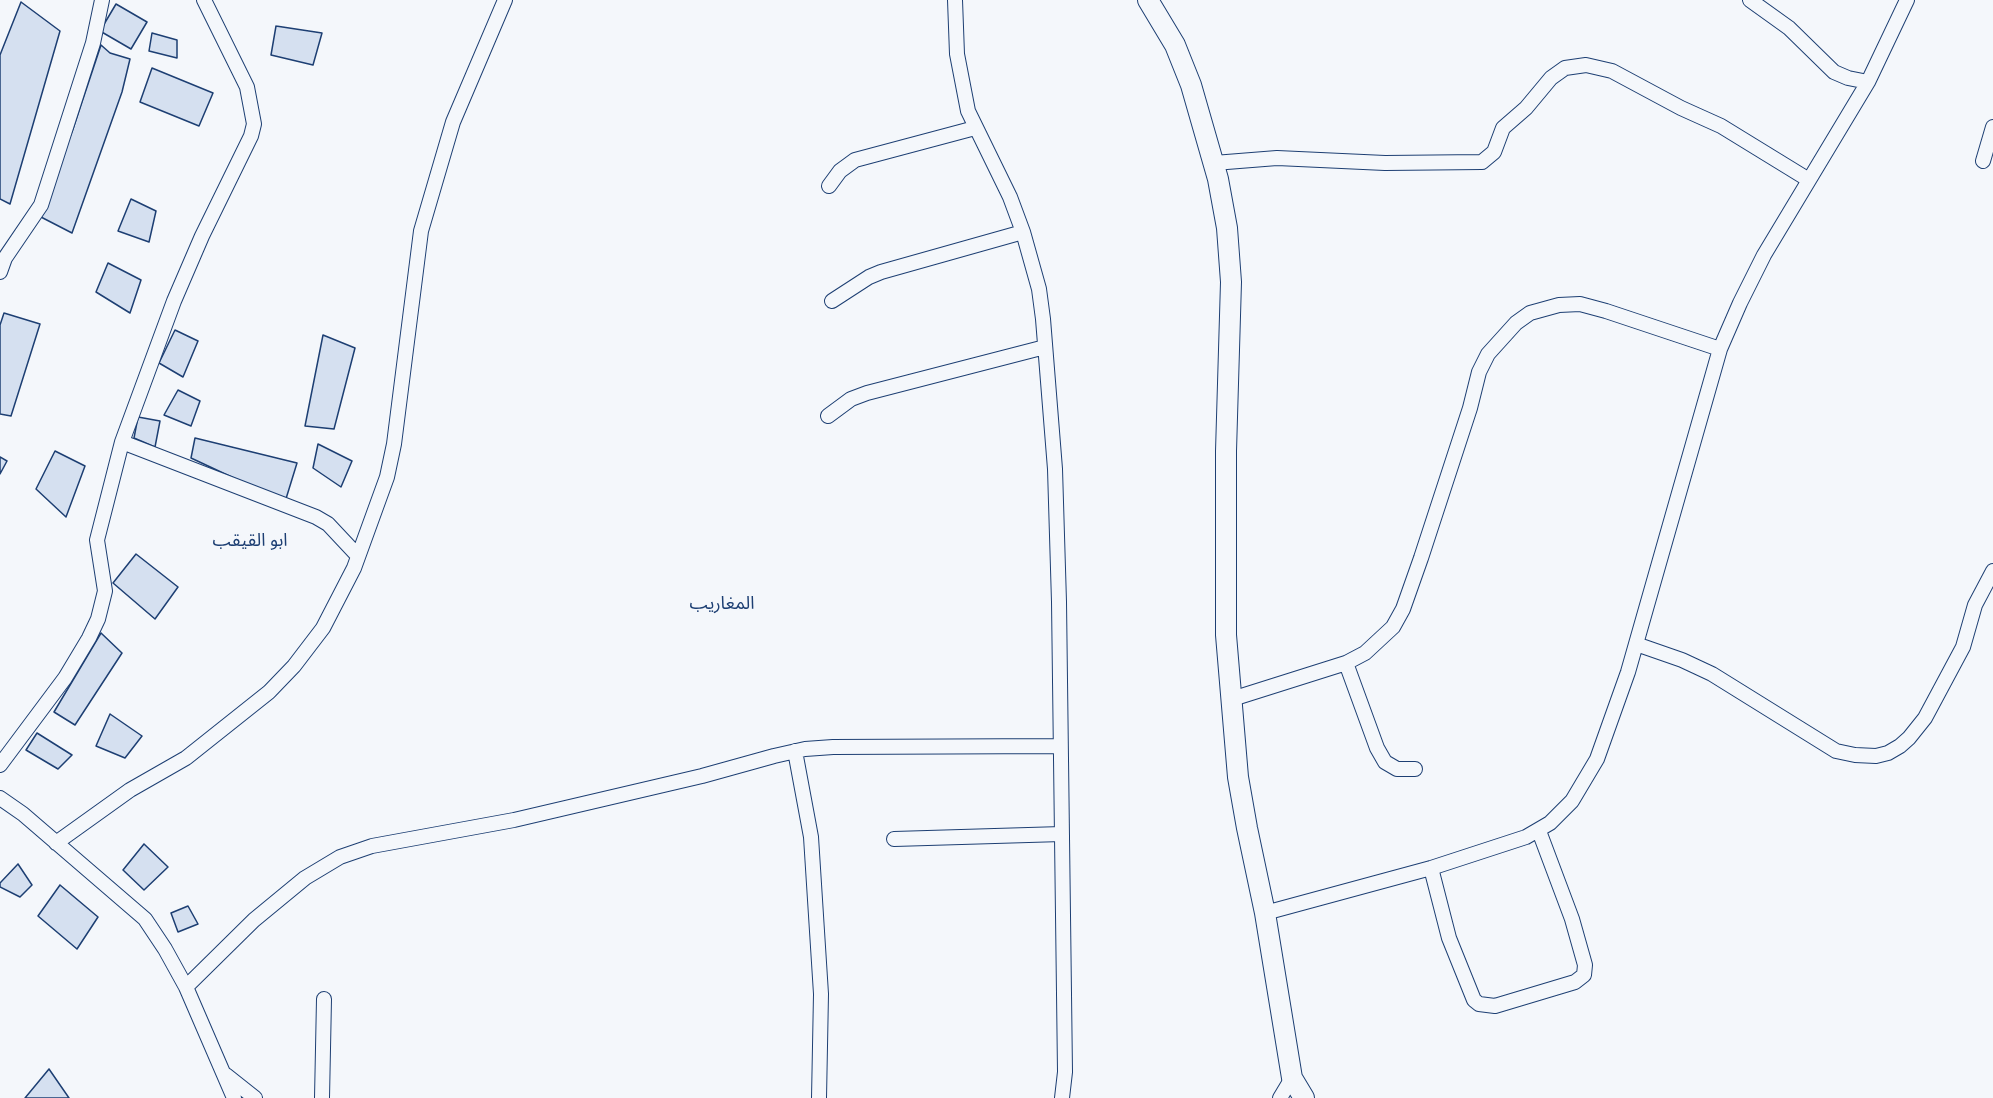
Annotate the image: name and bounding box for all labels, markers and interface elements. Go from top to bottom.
district label: ابو القيقب [212,529,288,551]
district label: المغاريب [689,592,755,614]

